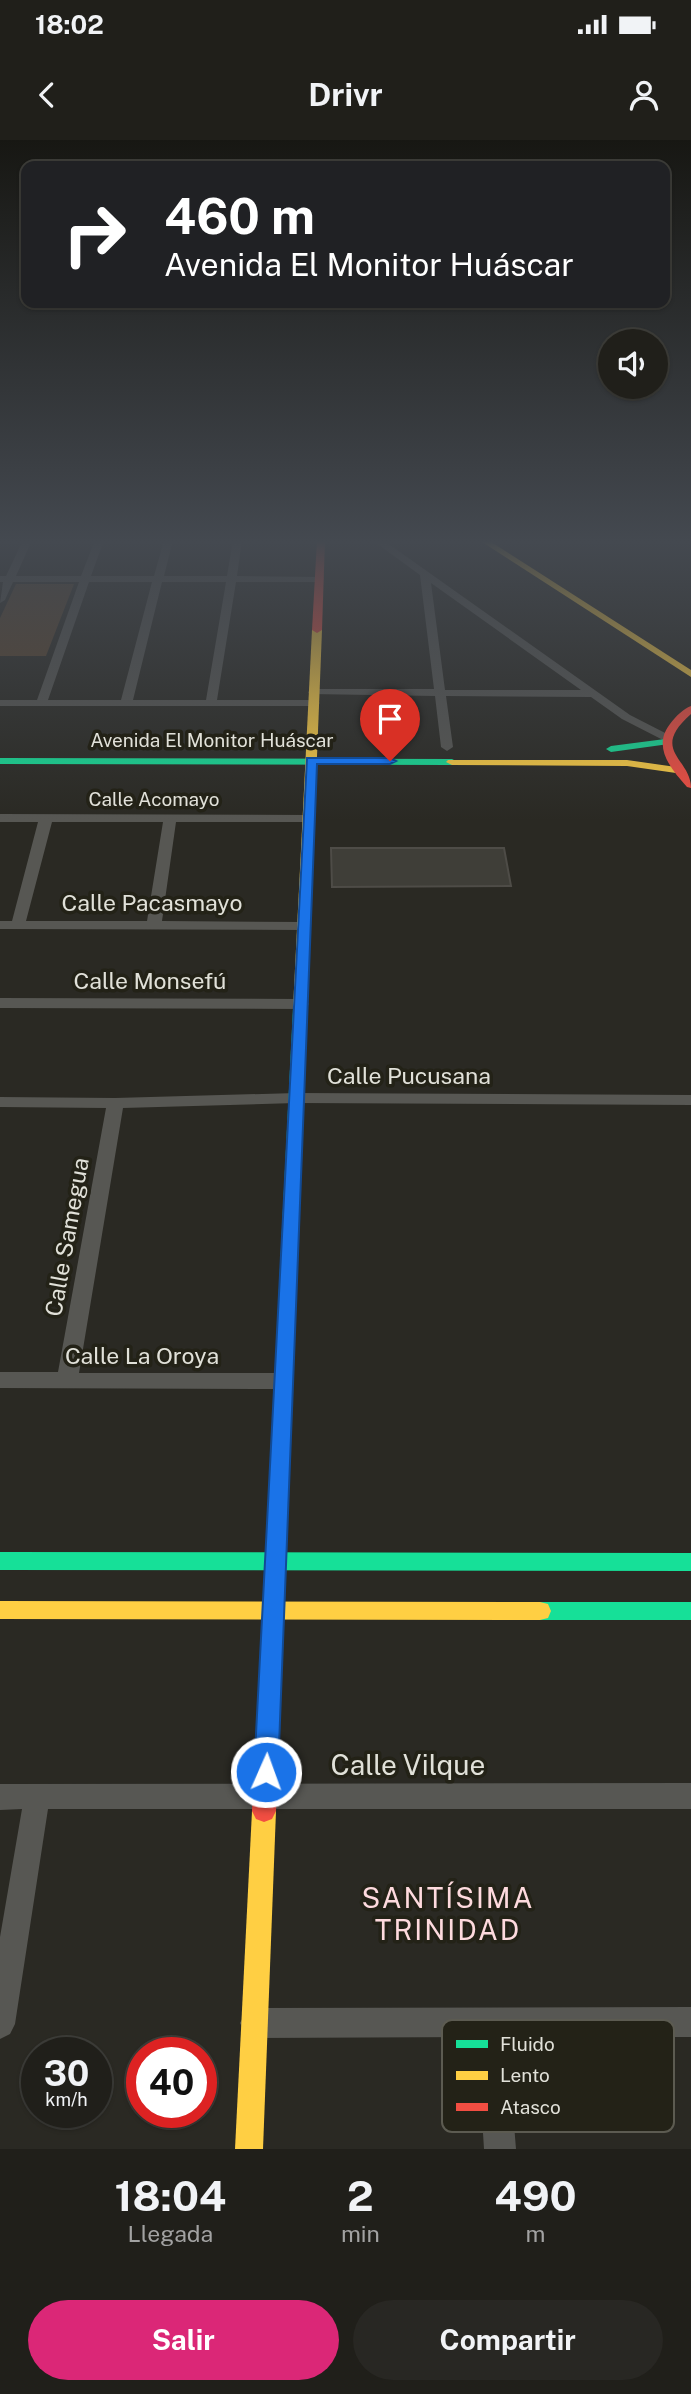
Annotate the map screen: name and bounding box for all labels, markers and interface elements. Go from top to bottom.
text: 18:02 [35,9,104,40]
icon: back [28,76,66,114]
text: Drivr [308,76,383,113]
icon: person [625,76,663,114]
text: 460 m [164,187,315,245]
icon: right [49,189,140,280]
text: Avenida El Monitor Huáscar [164,246,574,283]
map controls [598,329,668,399]
button: sound [598,329,668,399]
pin [360,689,420,761]
icon: arrive [371,700,409,738]
street label: Avenida El Monitor Huáscar [90,729,334,751]
street label: Calle Acomayo [88,788,220,810]
street label: Calle Pacasmayo [62,889,242,916]
street label: Calle Monsefú [74,967,226,994]
street label: Calle Pucusana [327,1062,491,1089]
street label: Calle Samegua [39,1155,94,1318]
street label: Calle La Oroya [65,1342,219,1369]
position arrow [229,1735,303,1809]
street label: Calle Vilque [331,1748,485,1781]
district label: SANTÍSIMA TRINIDAD [361,1881,535,1946]
legend [442,2020,674,2132]
text: Fluido [500,2033,555,2055]
speed limit sign: 40 [126,2037,217,2128]
text: 30 [44,2053,89,2094]
text: Lento [500,2064,550,2086]
text: km/h [45,2089,88,2110]
text: Atasco [500,2096,561,2118]
text: 18:04 [114,2171,226,2220]
text: 2 [347,2171,374,2220]
text: 490 [494,2171,577,2220]
text: Llegada [128,2220,213,2247]
text: min [341,2220,380,2247]
text: m [525,2220,545,2247]
button: Salir [28,2300,339,2380]
button: Compartir [353,2300,663,2380]

